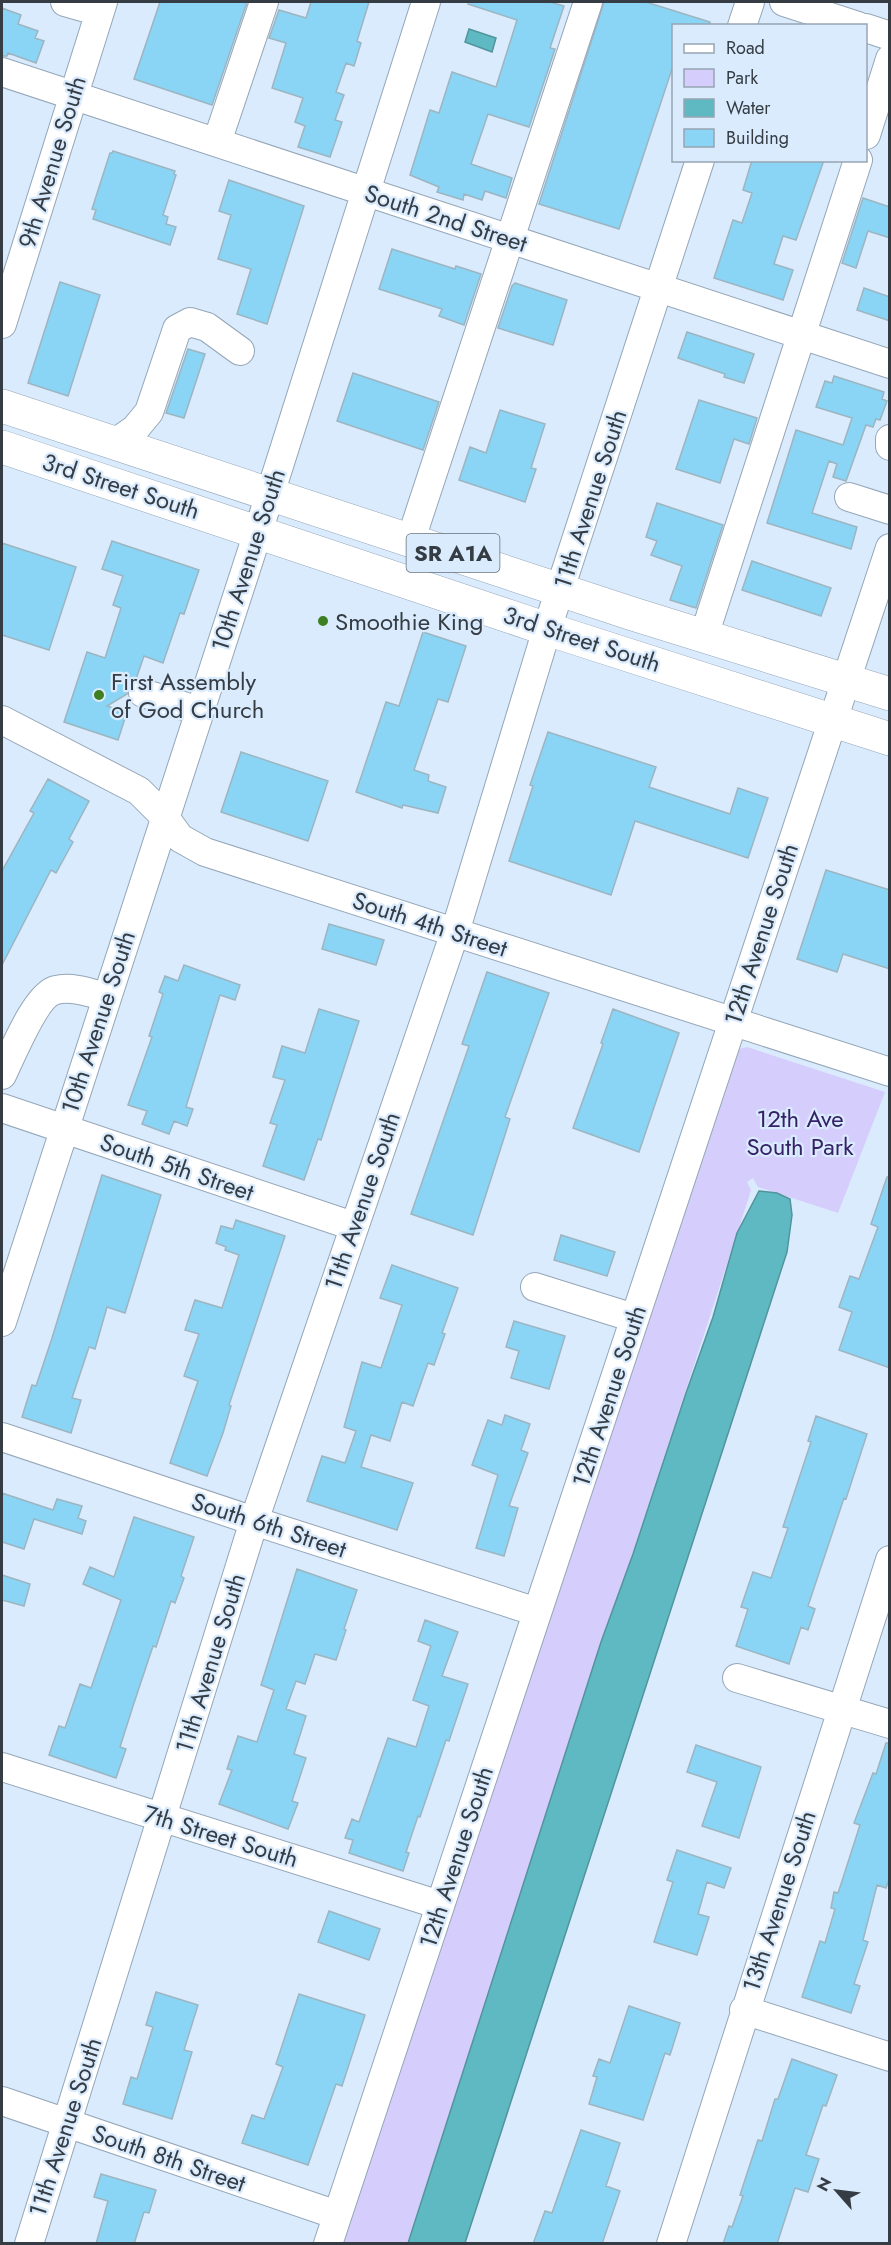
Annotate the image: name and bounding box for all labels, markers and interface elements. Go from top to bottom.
legend [672,24,867,162]
text: Road [726,35,765,61]
text: Park [726,65,758,91]
street label: 9th Avenue South [9,72,95,252]
text: Water [726,95,771,121]
text: Building [726,125,789,151]
street label: South 2nd Street [360,175,532,261]
street label: 11th Avenue South [545,405,635,593]
street label: 3rd Street South [38,444,204,528]
street label: 10th Avenue South [202,464,294,656]
road number: SR A1A [406,534,500,572]
street label: 3rd Street South [499,597,665,681]
place label: Smoothie King [335,604,483,639]
marker: Smoothie King [316,614,330,628]
place label: First Assembly of God Church [111,664,264,727]
marker: First Assembly of God Church [92,688,106,702]
street label: 12th Avenue South [715,839,807,1029]
street label: South 4th Street [348,882,512,966]
street label: 10th Avenue South [52,926,144,1118]
park label: 12th Ave South Park [746,1101,854,1164]
street label: 11th Avenue South [315,1107,409,1295]
street label: South 5th Street [95,1124,259,1210]
street label: 12th Avenue South [563,1301,655,1491]
street label: South 6th Street [187,1483,351,1567]
street label: 11th Avenue South [166,1569,254,1757]
street label: 12th Avenue South [410,1762,502,1952]
street label: 7th Street South [139,1796,303,1876]
street label: 13th Avenue South [733,1806,825,1996]
street label: 11th Avenue South [20,2033,110,2221]
street label: South 8th Street [87,2115,251,2201]
north arrow [807,2161,867,2221]
text: N [811,2173,837,2195]

